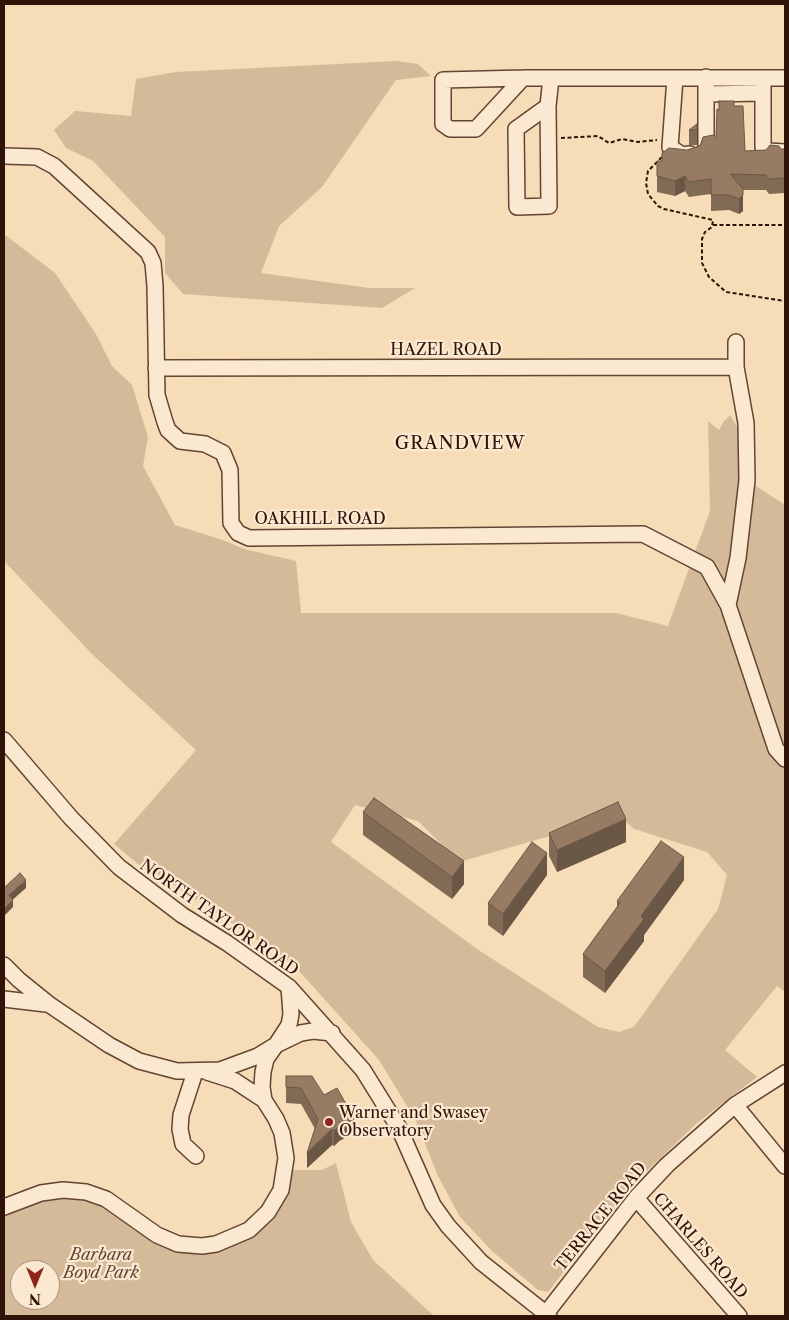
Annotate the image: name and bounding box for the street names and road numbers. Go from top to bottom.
street label: HAZEL ROAD [390,340,502,360]
street label: OAKHILL ROAD [254,509,386,529]
street label: NORTH TAYLOR ROAD [136,856,302,980]
street label: TERRACE ROAD [551,1159,651,1275]
street label: CHARLES ROAD [649,1189,751,1303]

